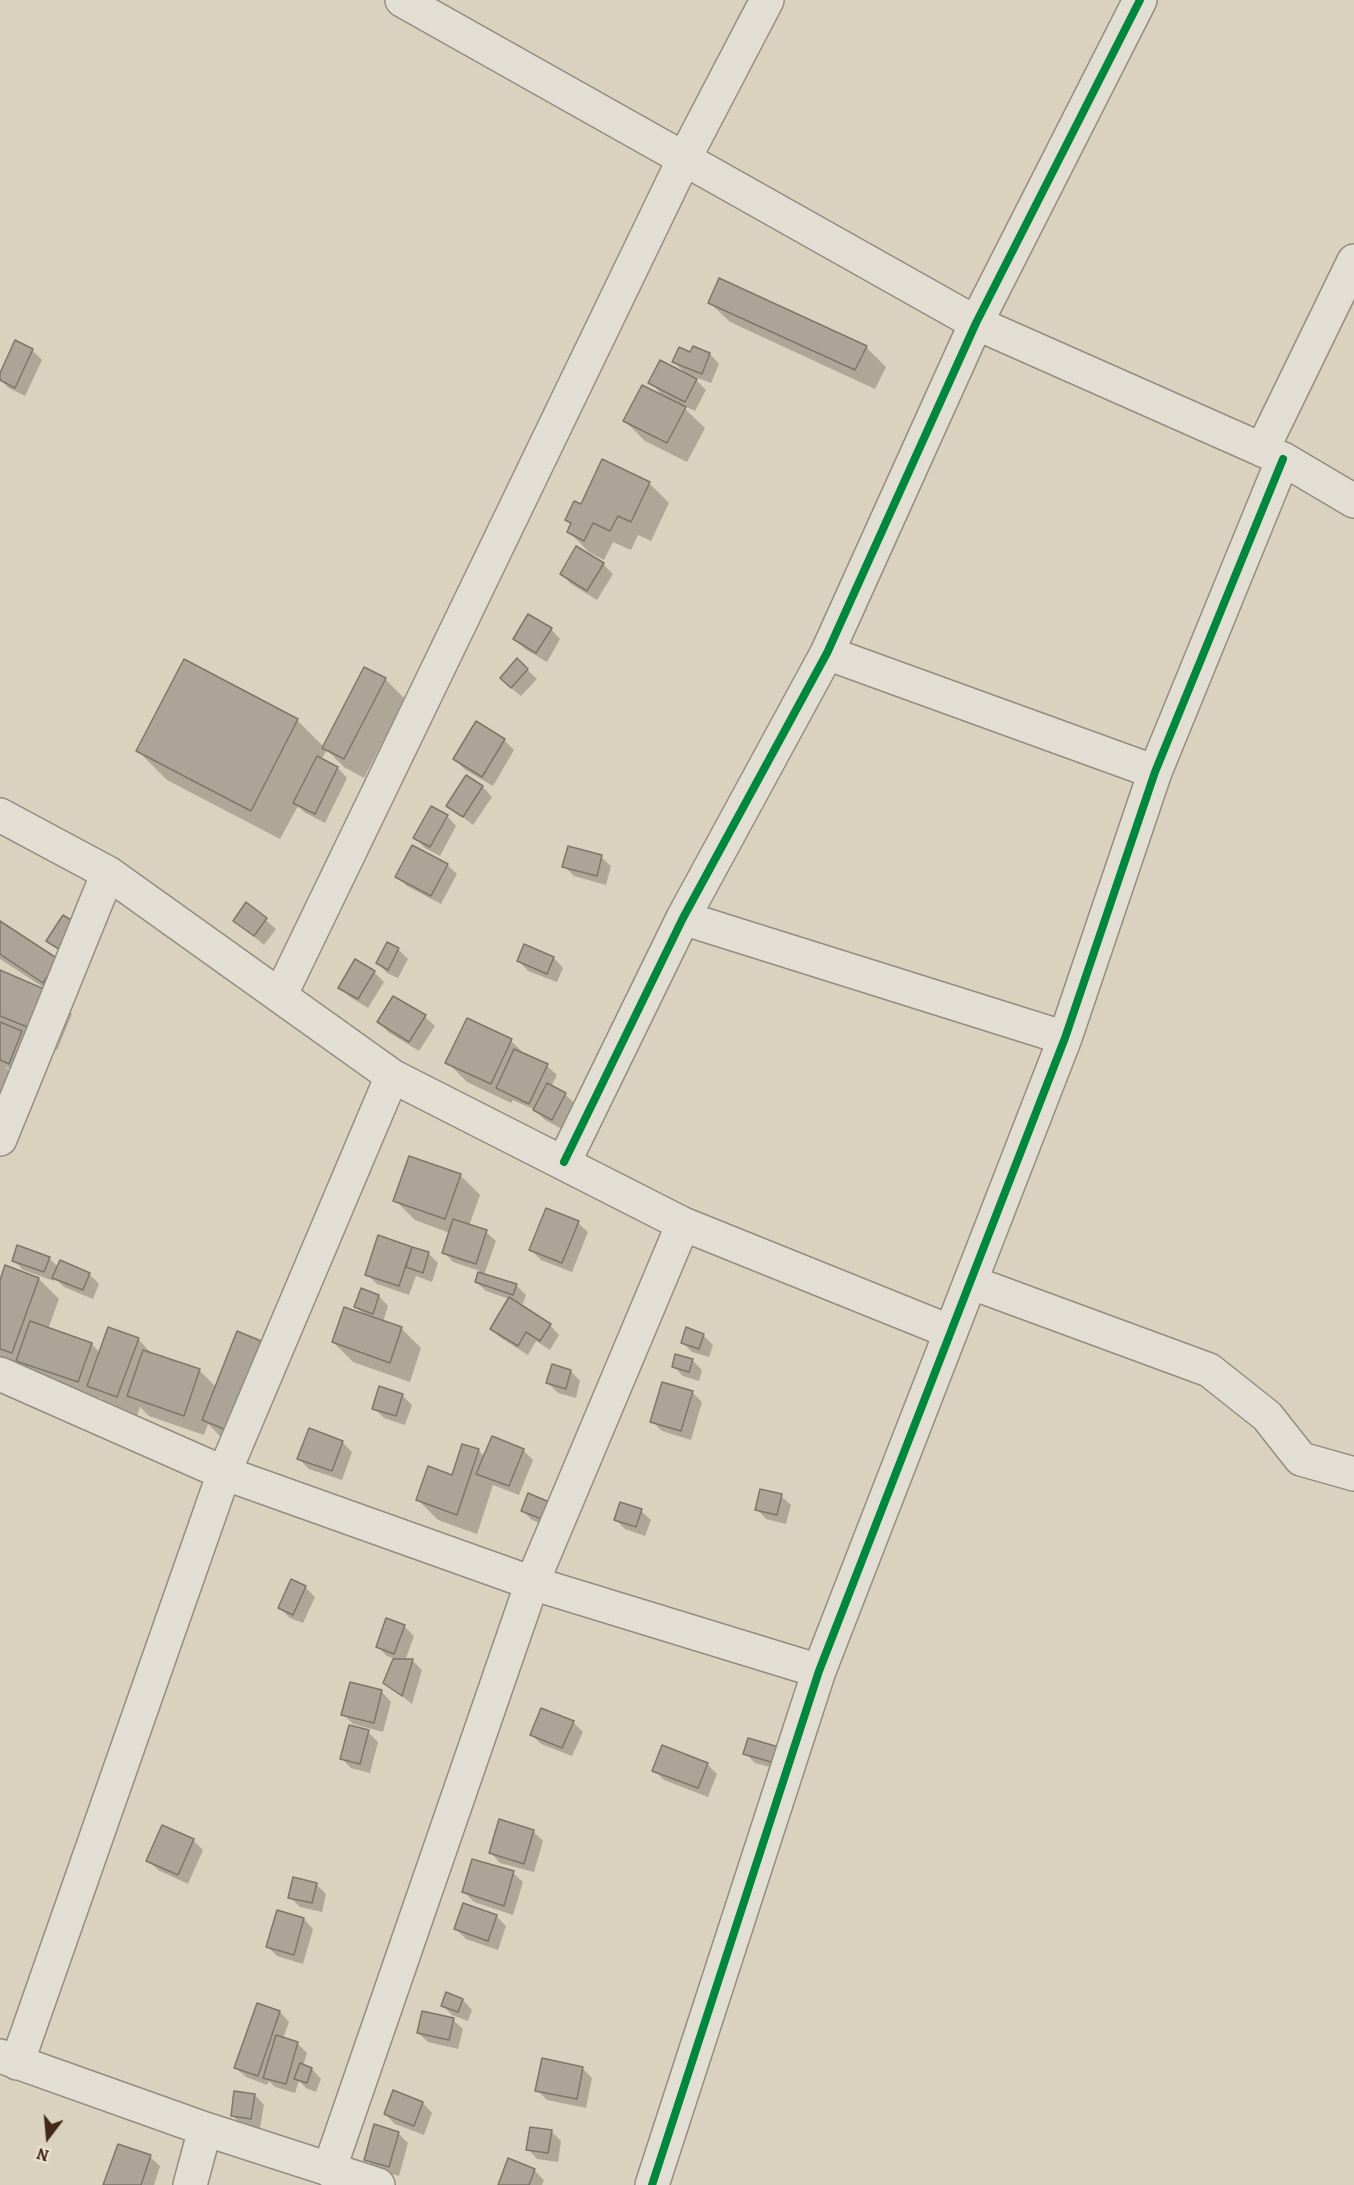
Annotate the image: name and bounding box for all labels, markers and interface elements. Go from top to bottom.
north arrow [18,2107,78,2167]
text: N [34,2142,52,2166]

